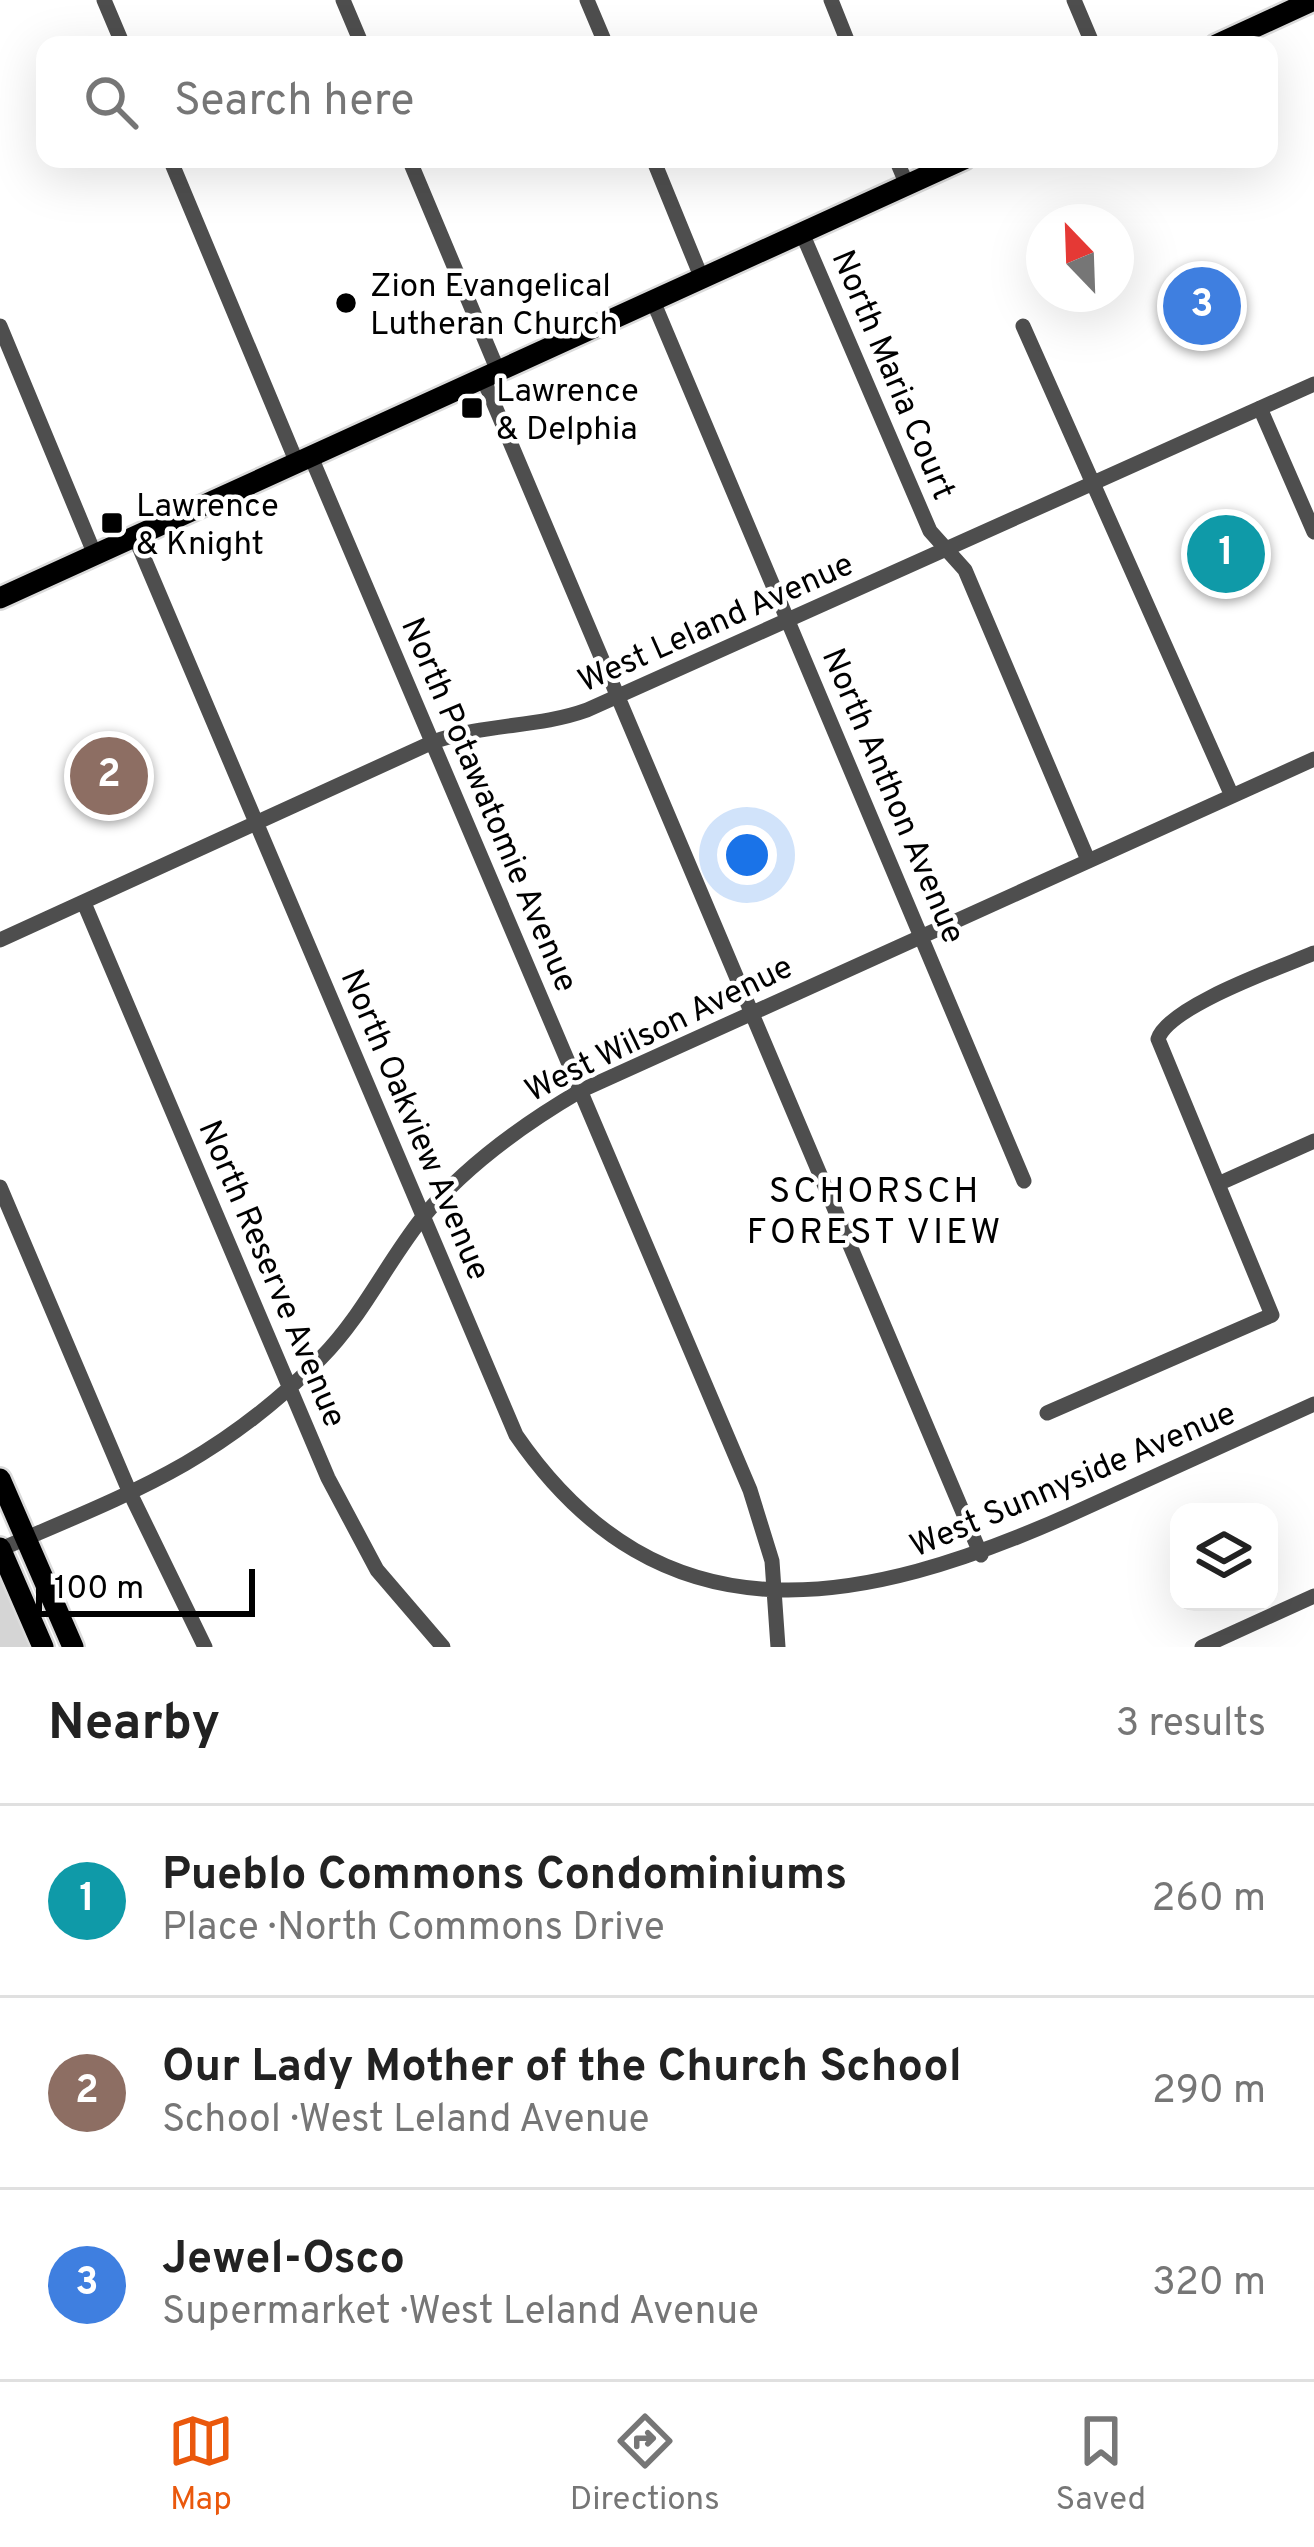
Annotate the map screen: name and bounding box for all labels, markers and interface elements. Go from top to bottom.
search box [36,36,1278,168]
icon: search [78,69,144,135]
text: Search here [174,74,414,131]
north arrow [1026,204,1134,312]
street label: North Maria Court [820,244,963,507]
pin: 3 [1163,261,1241,351]
place label: Zion Evangelical Lutheran Church [370,267,618,347]
marker: Zion Evangelical Lutheran Church [333,290,359,316]
place label: Lawrence & Delphia [496,372,639,452]
marker: Lawrence & Delphia [459,395,485,421]
place label: Lawrence & Knight [136,487,279,567]
pin: 1 [1187,509,1265,599]
marker: Lawrence & Knight [99,510,125,536]
street label: West Leland Avenue [572,545,861,704]
street label: North Potawatomie Avenue [389,612,585,999]
street label: North Anthon Avenue [810,643,973,951]
pin: 2 [70,731,148,821]
your location [717,825,777,885]
street label: West Wilson Avenue [519,948,800,1114]
street label: North Oakview Avenue [329,964,498,1288]
street label: North Reserve Avenue [187,1115,354,1434]
district label: SCHORSCH FOREST VIEW [747,1170,1003,1257]
street label: West Sunnyside Avenue [904,1394,1243,1569]
map controls [1170,1503,1278,1611]
button: layers [1170,1503,1278,1611]
scale bar [36,1563,255,1616]
text: 100 m [54,1569,144,1611]
text: Nearby [48,1693,220,1758]
text: 3 results [1116,1701,1266,1750]
text: Pueblo Commons Condominiums [162,1848,847,1905]
text: 1 [79,1876,95,1925]
text: 260 m [1152,1876,1266,1925]
text: Place · North Commons Drive [162,1905,665,1954]
text: Our Lady Mother of the Church School [162,2040,962,2097]
text: 2 [75,2068,99,2117]
text: 290 m [1152,2068,1266,2117]
text: School · West Leland Avenue [162,2097,649,2146]
text: Jewel-Osco [162,2232,405,2289]
text: 3 [75,2260,99,2309]
text: 320 m [1152,2260,1266,2309]
text: Supermarket · West Leland Avenue [162,2289,759,2338]
tab: Map [168,2408,234,2522]
tab: Directions [570,2408,720,2522]
tab: Saved [1055,2408,1146,2522]

